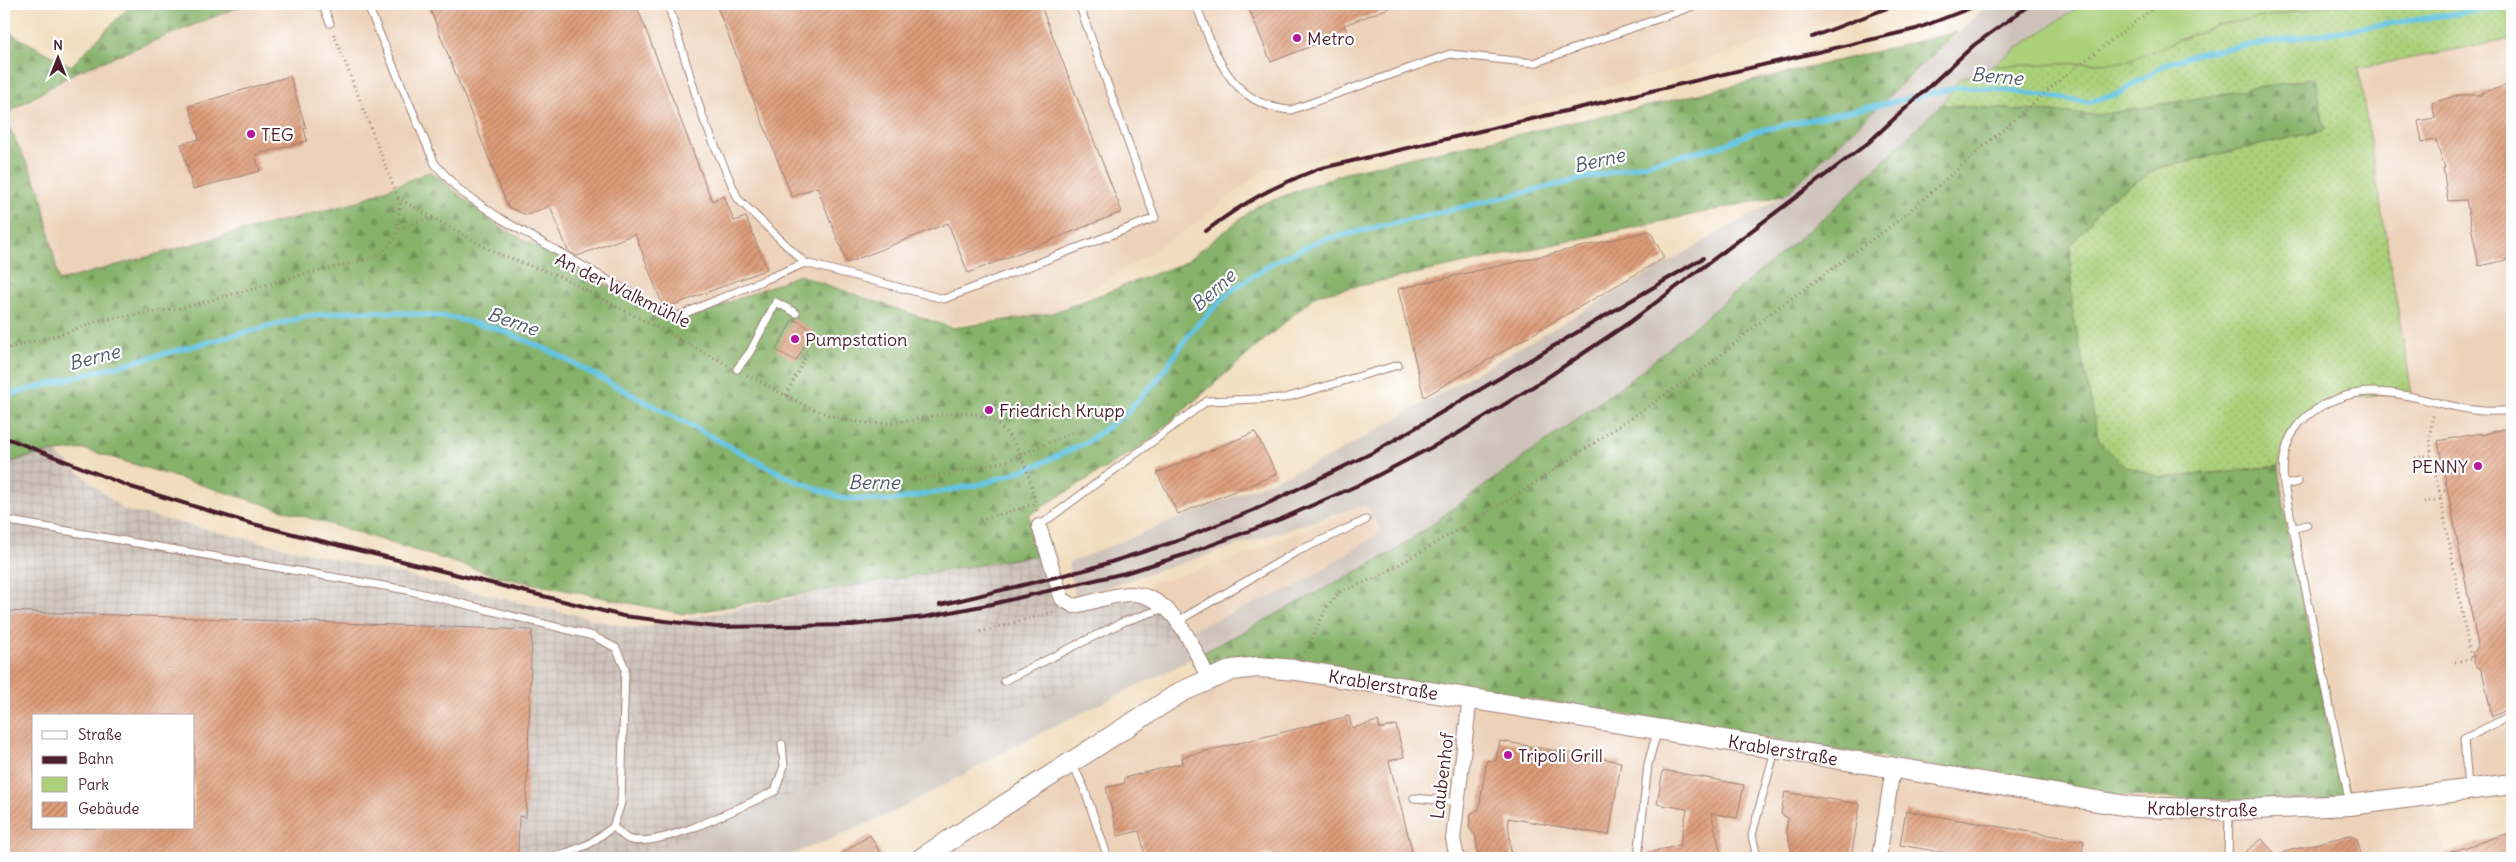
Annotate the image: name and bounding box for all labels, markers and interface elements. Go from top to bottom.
place label: Metro [1307,27,1355,50]
north arrow [32,32,82,82]
marker: Metro [1291,32,1303,44]
text: N [53,36,63,54]
water label: Berne [1970,62,2026,90]
place label: TEG [261,123,294,146]
marker: TEG [245,128,257,140]
water label: Berne [1571,142,1629,178]
street label: An der Walkmühle [552,247,694,333]
water label: Berne [1186,263,1242,316]
water label: Berne [485,301,543,341]
place label: Pumpstation [805,328,908,351]
marker: Pumpstation [789,333,801,345]
water label: Berne [66,338,124,375]
place label: Friedrich Krupp [999,399,1125,422]
marker: Friedrich Krupp [983,404,995,416]
place label: PENNY [2412,455,2468,478]
marker: PENNY [2472,460,2484,472]
water label: Berne [848,470,902,494]
street label: Krablerstraße [1327,664,1440,705]
legend [32,714,195,830]
text: Straße [78,725,122,744]
street label: Krablerstraße [1727,729,1840,770]
street label: Laubenhof [1425,730,1459,820]
place label: Tripoli Grill [1518,744,1603,767]
text: Bahn [78,749,114,768]
marker: Tripoli Grill [1502,749,1514,761]
text: Park [78,775,109,794]
street label: Krablerstraße [2147,796,2258,822]
text: Gebäude [78,799,139,818]

